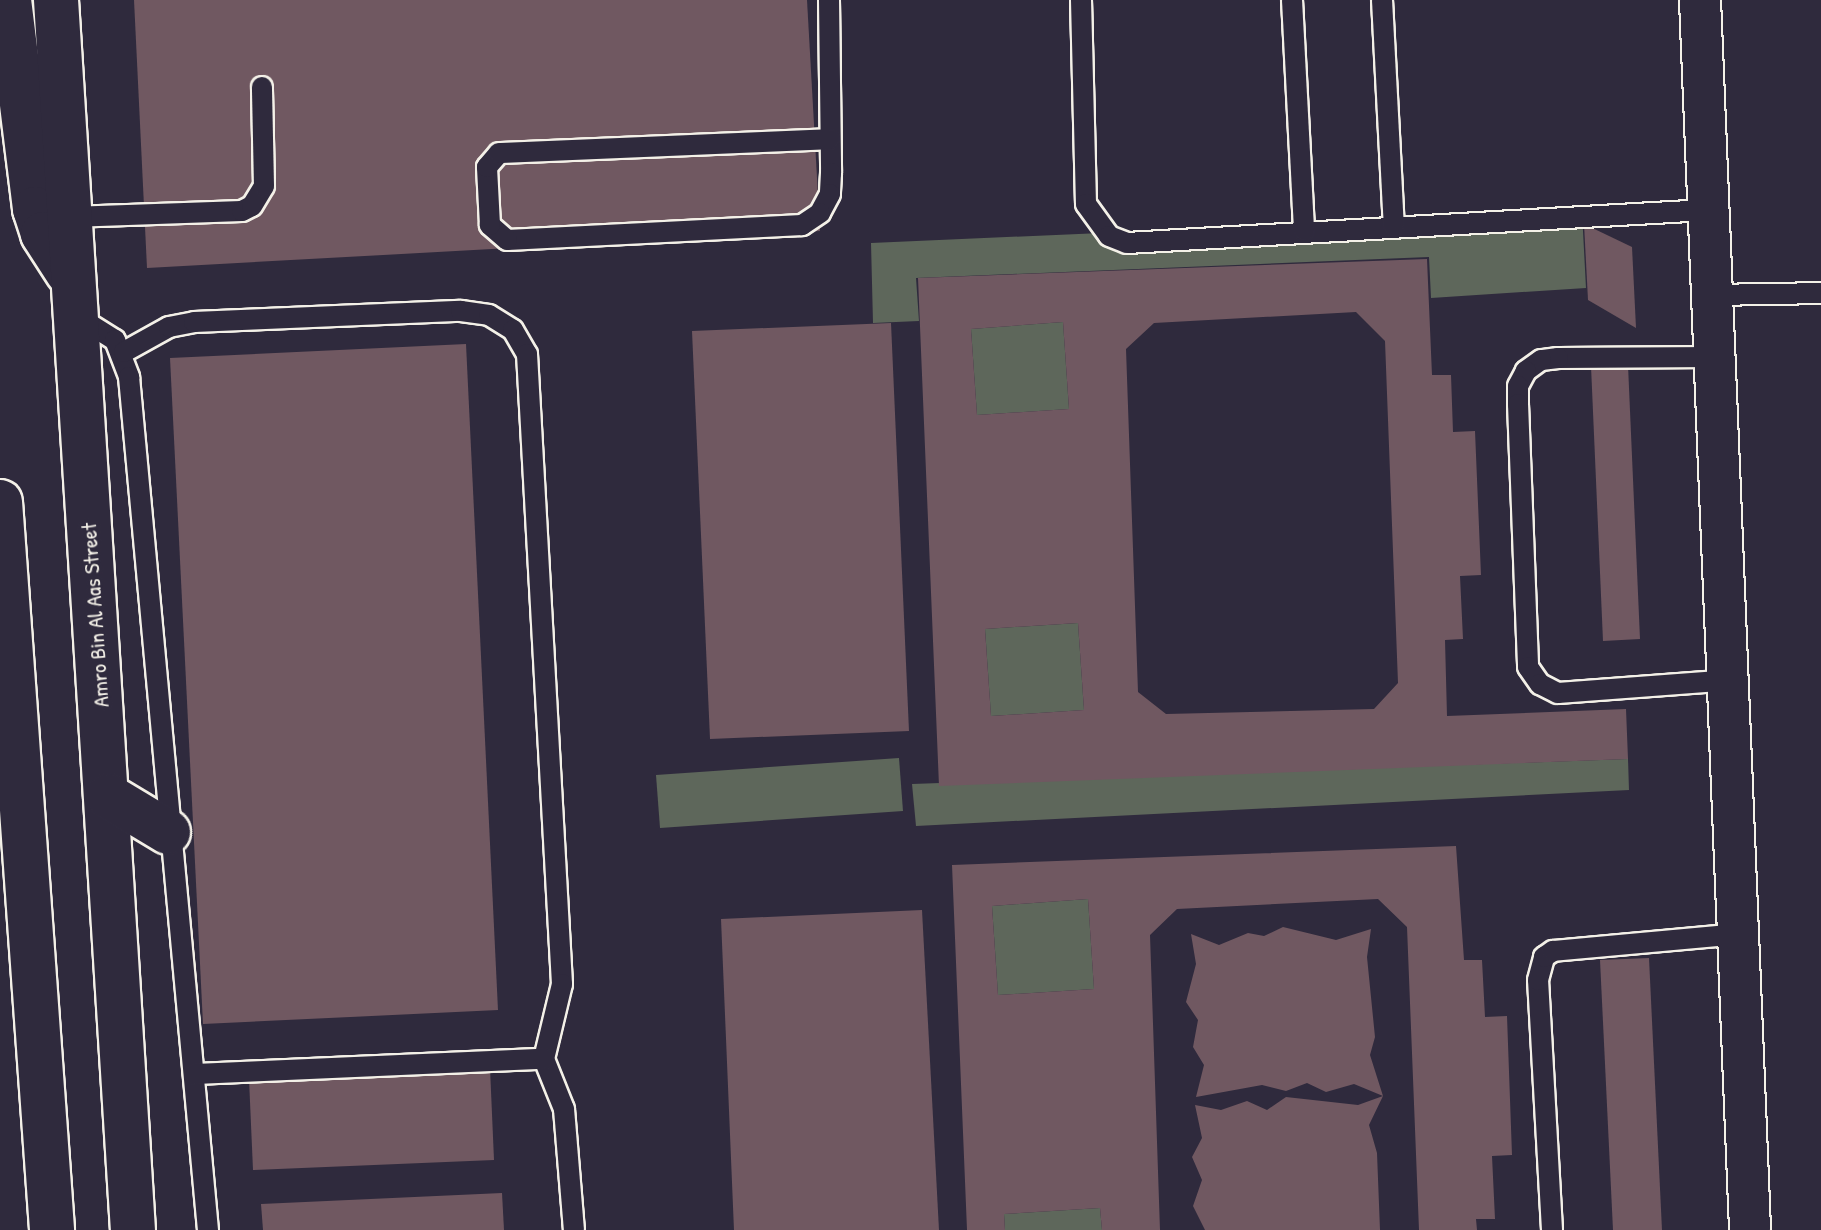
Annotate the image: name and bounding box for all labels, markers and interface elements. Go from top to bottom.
street label: Amro Bin Al Aas Street [75,522,115,708]

